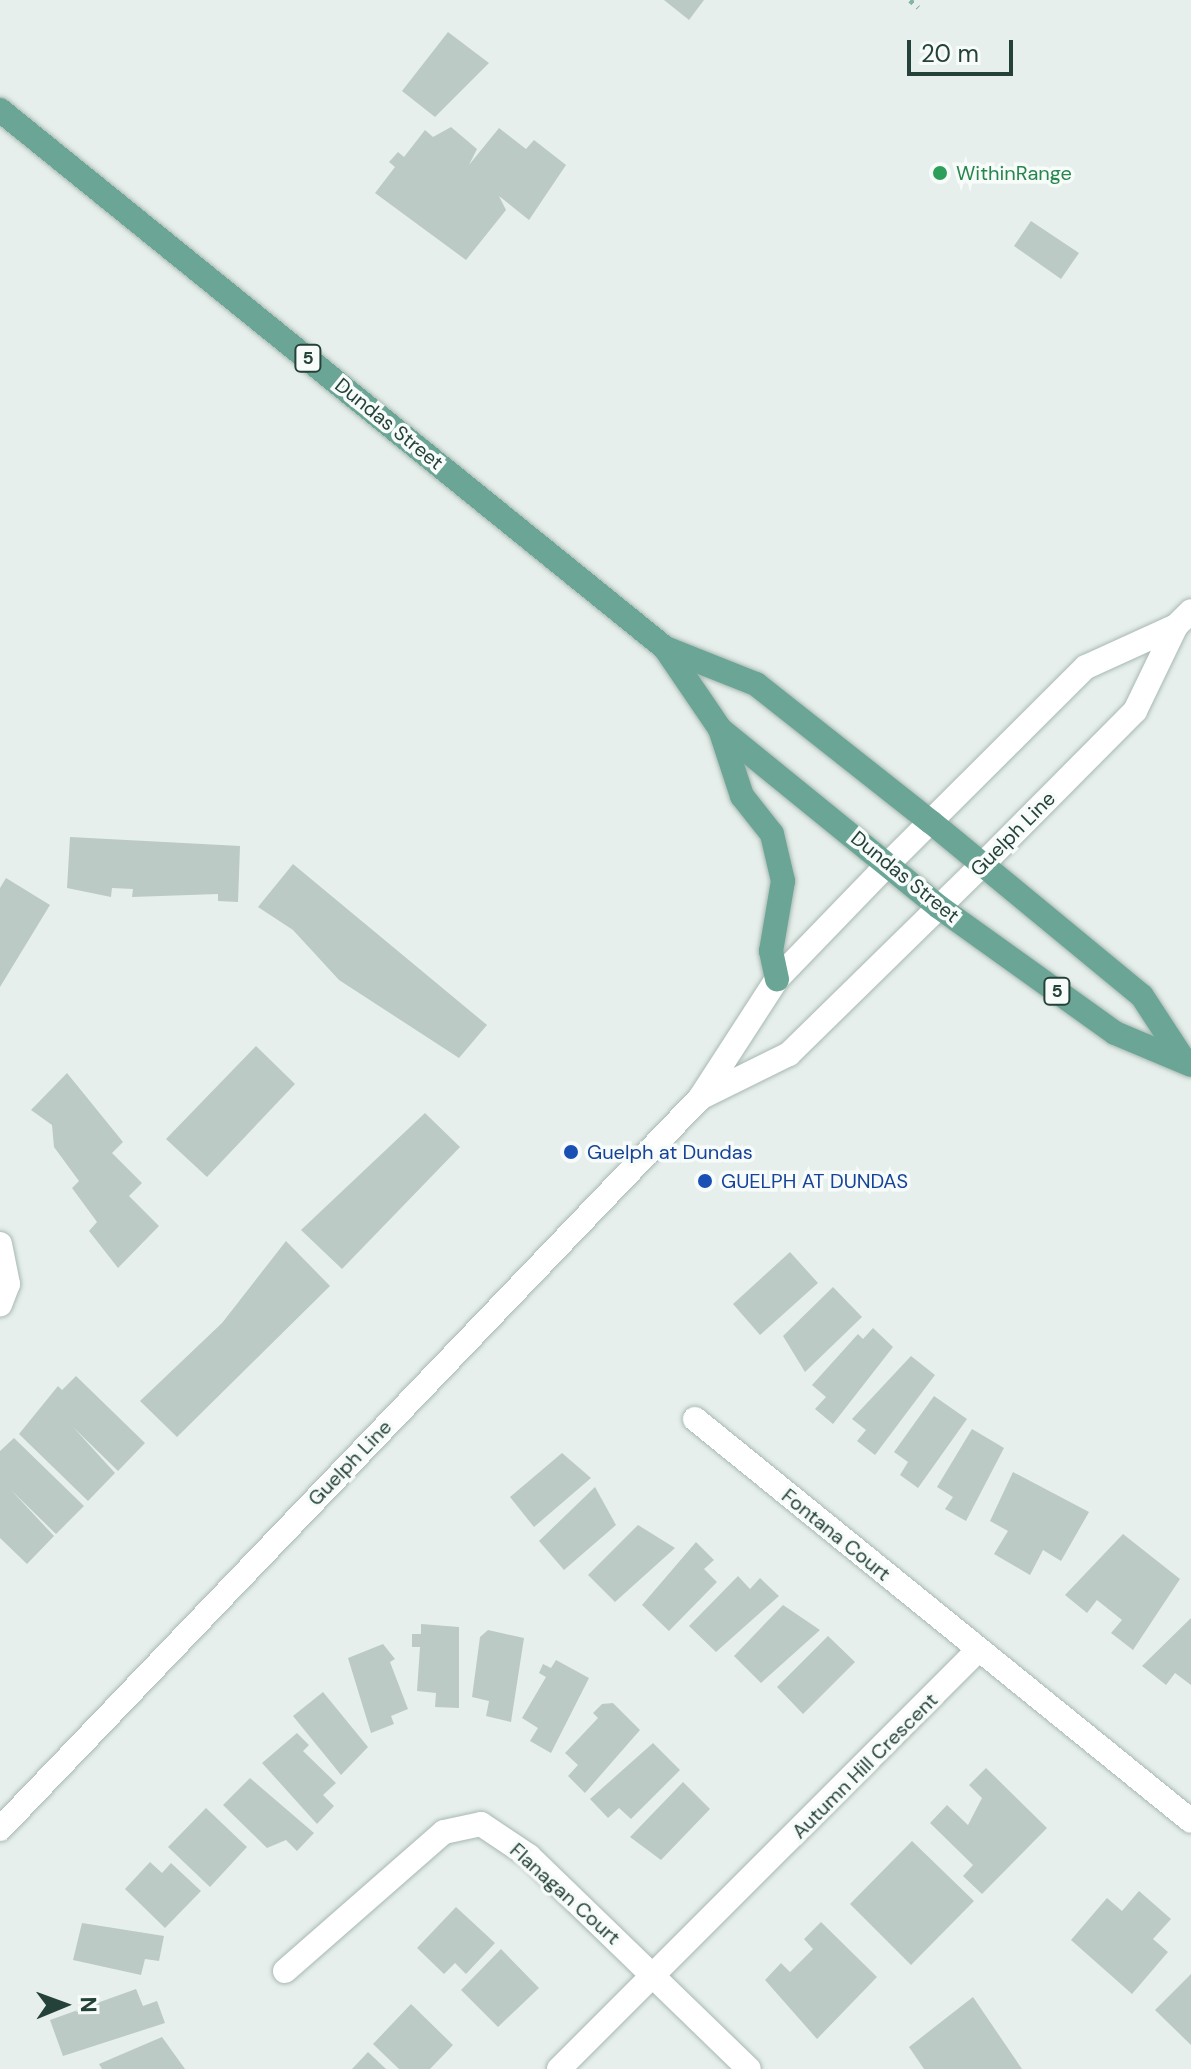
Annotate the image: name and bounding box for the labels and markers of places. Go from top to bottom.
place label: WithinRange [956,161,1072,185]
marker: WithinRange [931,164,949,182]
place label: Guelph at Dundas [587,1140,753,1164]
marker: Guelph at Dundas [562,1143,580,1161]
place label: GUELPH AT DUNDAS [721,1169,908,1193]
marker: GUELPH AT DUNDAS [696,1172,714,1190]

